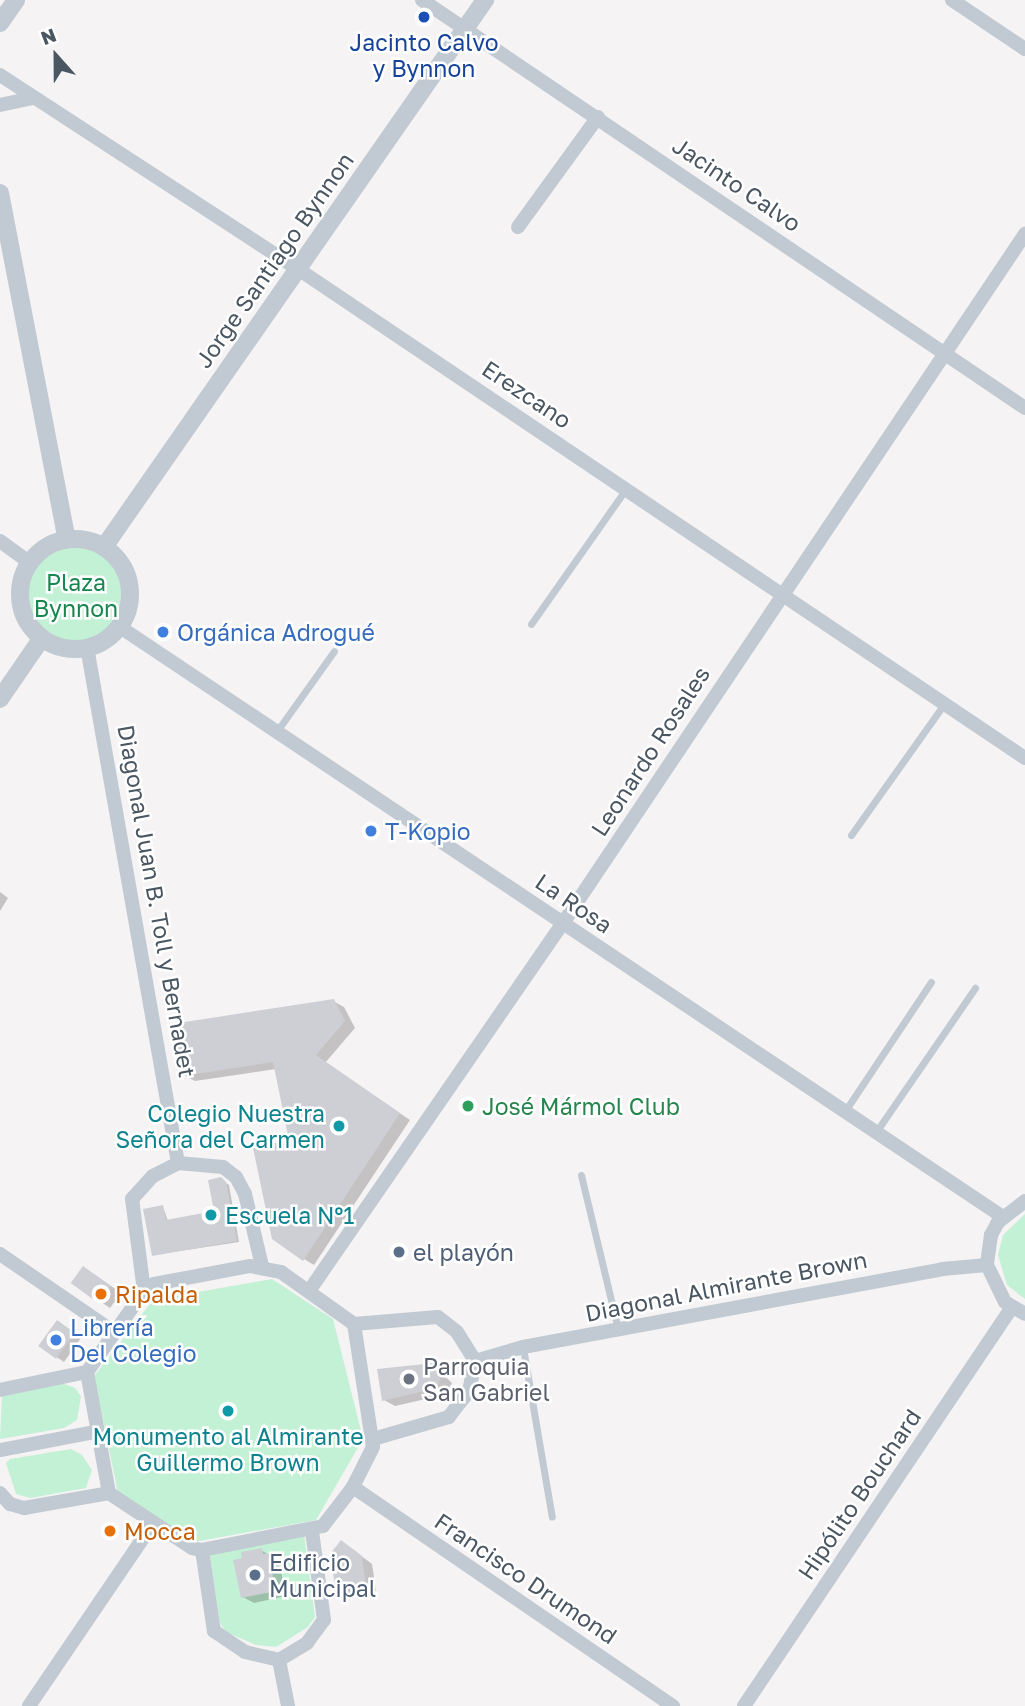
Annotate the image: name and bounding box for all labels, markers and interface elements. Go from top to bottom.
marker: Jacinto Calvo y Bynnon [416,9,432,25]
north arrow [21,21,91,91]
text: N [37,23,59,49]
place label: Jacinto Calvo y Bynnon [350,28,498,82]
street label: Jacinto Calvo [668,131,806,237]
street label: Jorge Santiago Bynnon [189,147,359,373]
street label: Erezcano [477,354,577,434]
park label: Plaza Bynnon [34,568,118,622]
place label: Orgánica Adrogué [177,618,375,646]
marker: Orgánica Adrogué [155,624,171,640]
street label: Leonardo Rosales [585,661,715,841]
street label: Diagonal Juan B. Toll y Bernadet [112,723,202,1079]
place label: T-Kopio [385,817,471,845]
marker: T-Kopio [363,823,379,839]
street label: La Rosa [530,867,618,939]
place label: José Mármol Club [482,1092,680,1120]
marker: José Mármol Club [460,1098,476,1114]
place label: Colegio Nuestra Señora del Carmen [115,1099,325,1153]
marker: Colegio Nuestra Señora del Carmen [331,1118,347,1134]
place label: Escuela Nº1 [225,1201,354,1229]
marker: Escuela Nº1 [203,1207,219,1223]
place label: el playón [413,1238,514,1266]
marker: el playón [391,1244,407,1260]
street label: Diagonal Almirante Brown [583,1245,869,1327]
place label: Ripalda [115,1280,198,1308]
marker: Ripalda [93,1286,109,1302]
place label: Librería Del Colegio [70,1313,197,1367]
marker: Librería Del Colegio [48,1332,64,1348]
place label: Parroquia San Gabriel [423,1352,550,1406]
marker: Parroquia San Gabriel [401,1371,417,1387]
marker: Monumento al Almirante Guillermo Brown [220,1403,236,1419]
street label: Hipólito Bouchard [792,1404,926,1584]
place label: Monumento al Almirante Guillermo Brown [92,1422,364,1476]
street label: Francisco Drumond [430,1507,622,1649]
place label: Mocca [124,1517,196,1545]
marker: Mocca [102,1523,118,1539]
place label: Edificio Municipal [269,1548,376,1602]
marker: Edificio Municipal [247,1567,263,1583]

